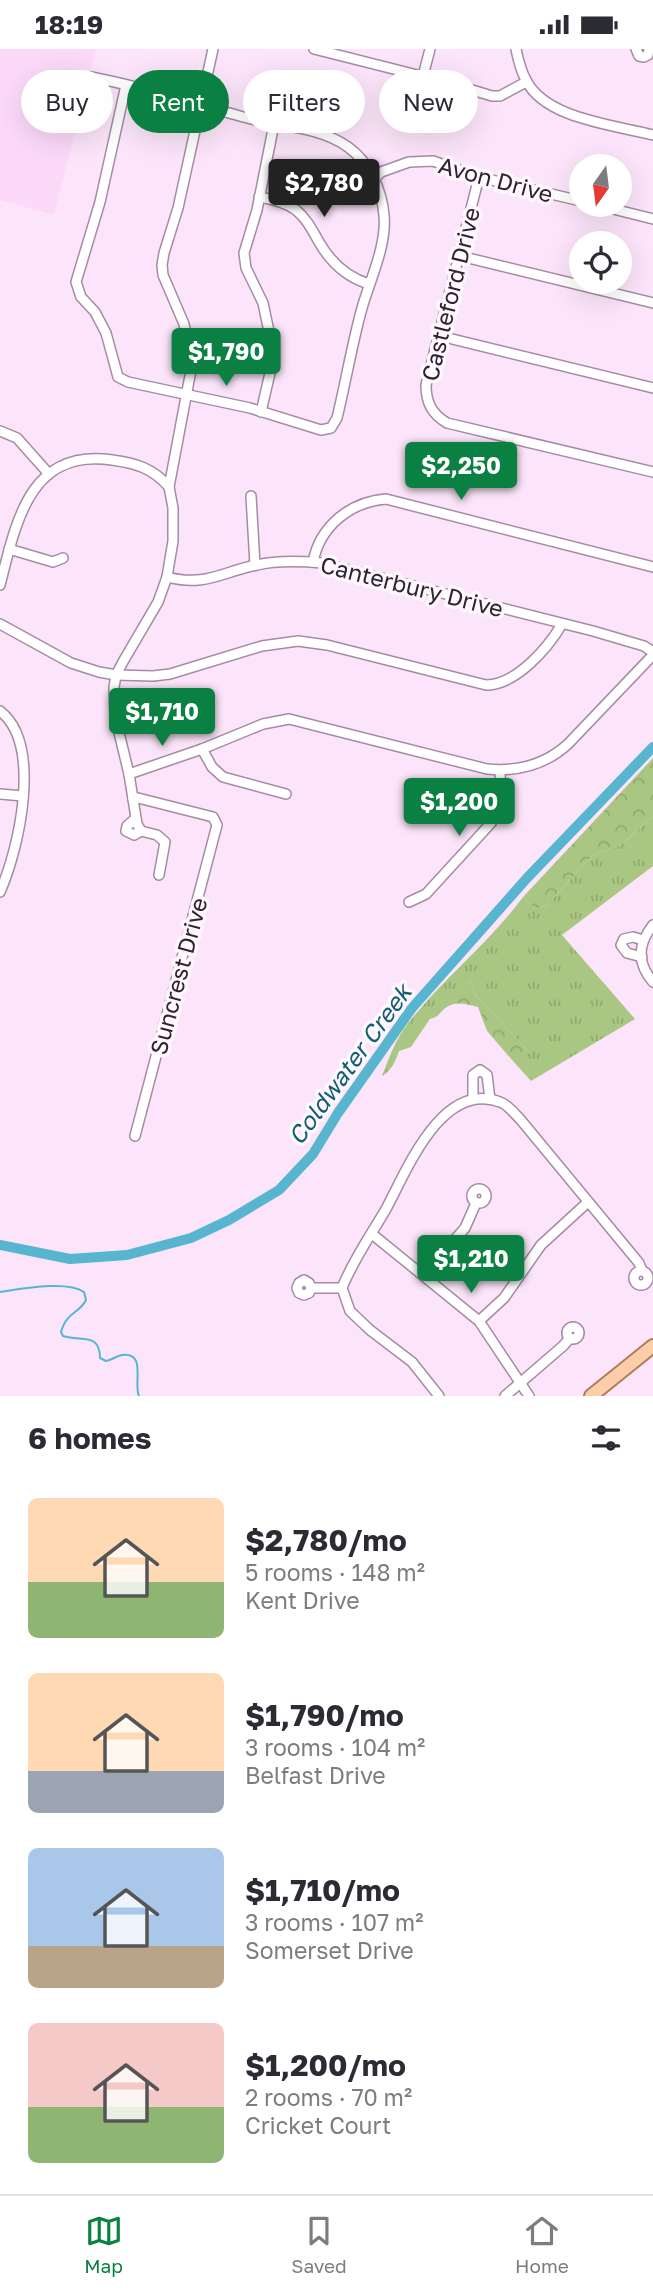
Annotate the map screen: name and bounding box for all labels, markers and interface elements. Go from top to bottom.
text: 18:19 [35,9,103,40]
chip: Buy [21,70,113,133]
chip: Rent [127,70,229,133]
chip: Filters [243,70,365,133]
chip: New [379,70,478,133]
street label: Avon Drive [436,150,556,208]
north arrow [569,154,632,217]
map controls [569,154,632,294]
pin: $2,780 [267,159,381,219]
text: $2,780 [284,168,364,196]
street label: Castleford Drive [415,204,485,384]
button: locate [569,231,632,294]
pin: $1,790 [169,329,283,388]
text: $1,790 [188,337,264,365]
pin: $2,250 [404,442,518,502]
text: $2,250 [421,451,501,479]
street label: Canterbury Drive [318,550,506,622]
pin: $1,710 [105,689,219,748]
text: $1,710 [125,697,199,725]
pin: $1,200 [402,779,516,838]
text: $1,200 [420,787,498,815]
street label: Suncrest Drive [144,894,212,1058]
water label: Coldwater Creek [281,976,418,1150]
pin: $1,210 [414,1235,528,1295]
text: $1,210 [433,1244,509,1272]
icon: filters [587,1419,625,1457]
text: 6 homes [28,1420,151,1456]
text: $2,780/mo [245,1522,407,1558]
icon: home [84,1526,168,1610]
text: 5 rooms · 148 m² [245,1558,425,1586]
text: Kent Drive [245,1586,360,1614]
text: $1,790/mo [245,1697,404,1733]
icon: home [84,1701,168,1785]
text: 3 rooms · 104 m² [245,1733,425,1761]
text: Belfast Drive [245,1761,386,1789]
text: $1,710/mo [245,1872,400,1908]
icon: home [84,1876,168,1960]
text: 3 rooms · 107 m² [245,1908,423,1936]
text: Somerset Drive [245,1936,414,1964]
text: $1,200/mo [245,2047,406,2083]
icon: home [84,2051,168,2135]
text: 2 rooms · 70 m² [245,2083,412,2111]
text: Cricket Court [245,2111,391,2139]
tab: Map [84,2212,123,2277]
tab: Saved [291,2212,347,2277]
tab: Home [515,2212,569,2277]

